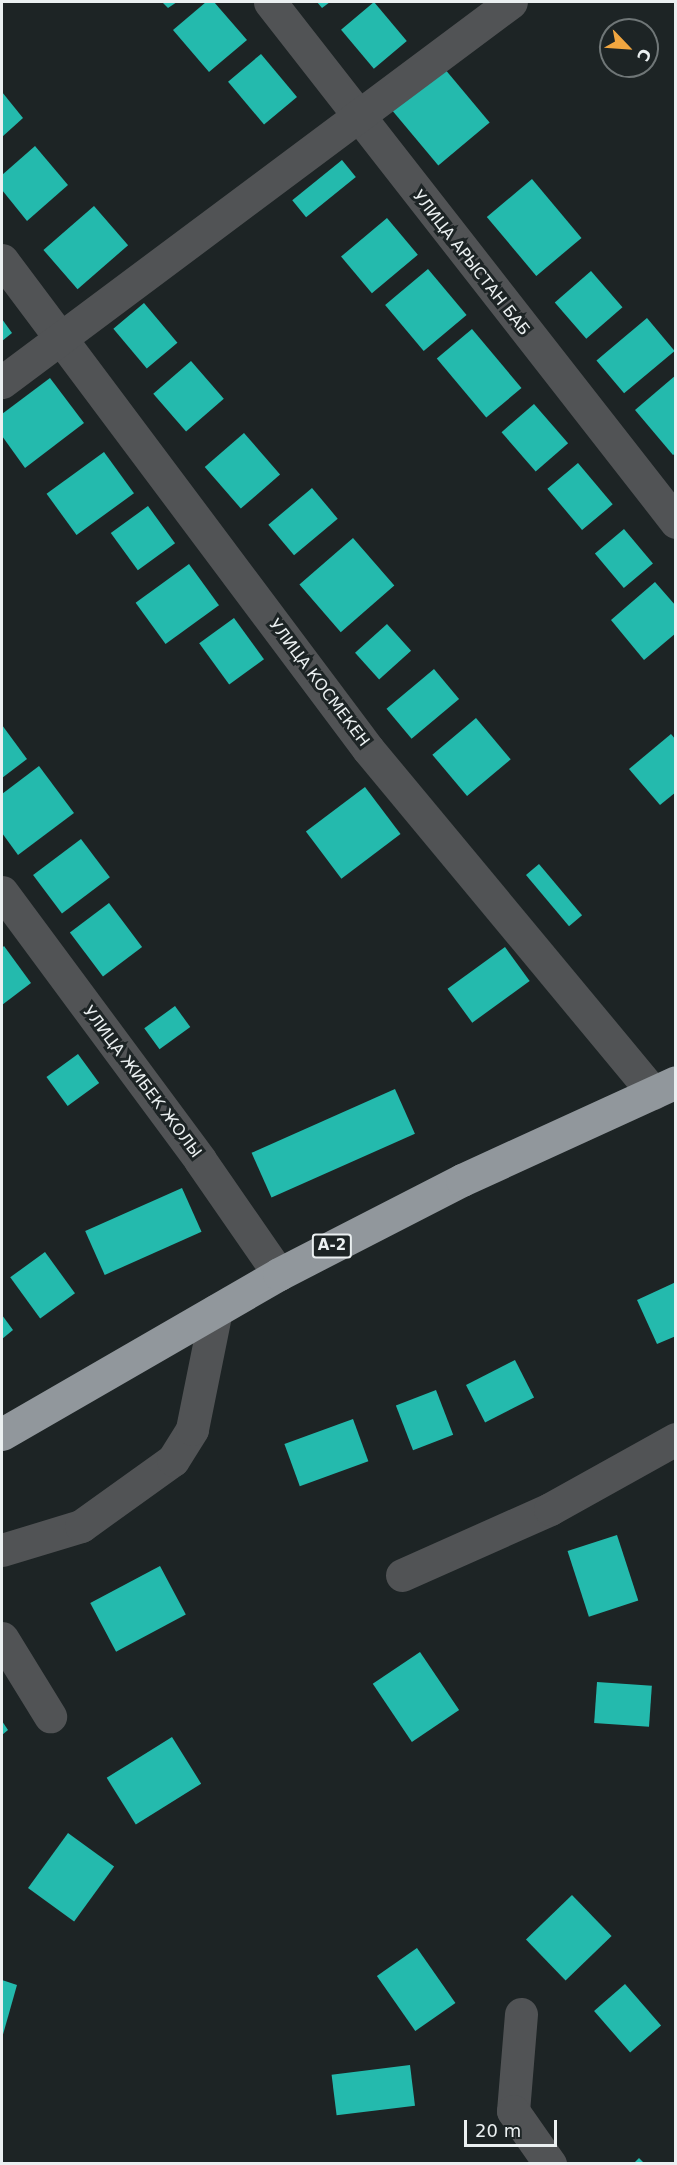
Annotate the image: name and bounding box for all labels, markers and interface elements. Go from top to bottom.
north arrow [599,18,659,78]
text: С [633,46,655,64]
street label: УЛИЦА АРЫСТАН БАБ [408,187,534,339]
street label: УЛИЦА КОСМЕКЕН [265,615,373,751]
street label: УЛИЦА ЖИБЕК ЖОЛЫ [79,1002,205,1162]
road number: A-2 [311,1234,353,1258]
scale bar [467,2108,560,2146]
text: 20 m [475,2120,521,2141]

